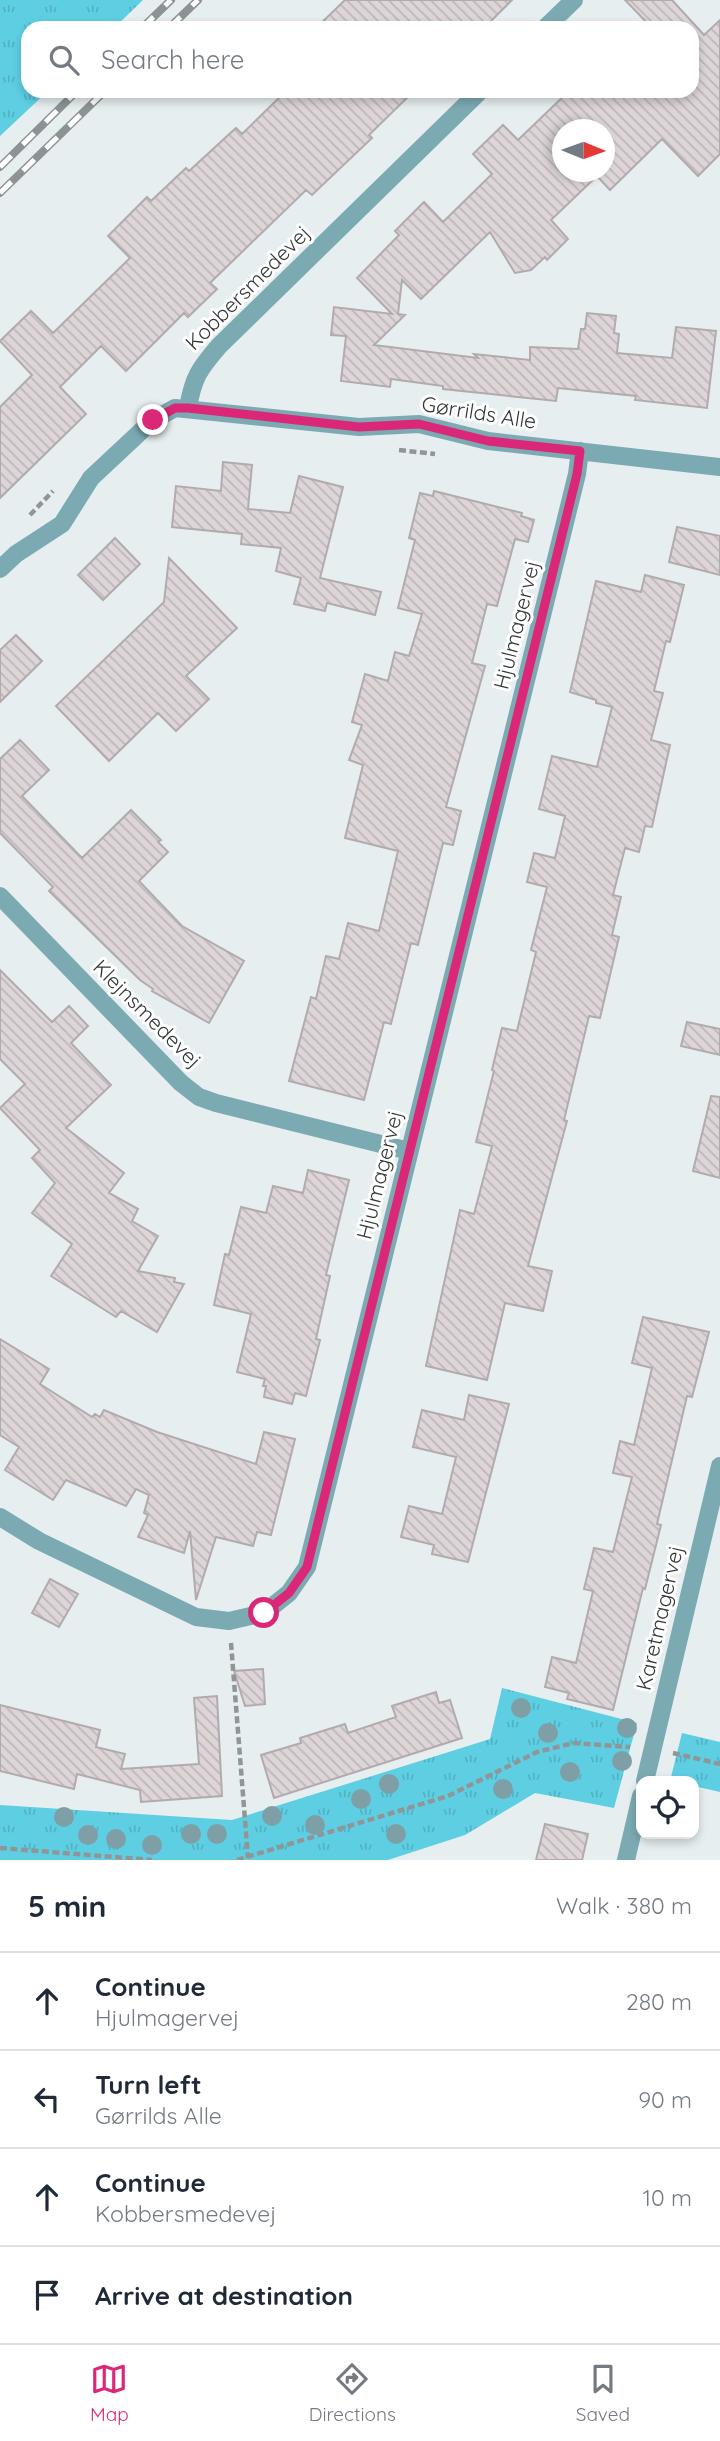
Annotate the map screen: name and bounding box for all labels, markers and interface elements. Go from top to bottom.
search box [21,21,699,98]
icon: search [45,41,83,79]
text: Search here [101,43,245,76]
north arrow [552,119,615,182]
street label: Kobbersmedevej [180,220,315,355]
street label: Gørrilds Alle [420,390,538,434]
route end [137,404,168,435]
street label: Hjulmagervej [487,558,545,692]
street label: Klejnsmedevej [88,954,207,1073]
street label: Hjulmagervej [350,1108,408,1242]
street label: Karetmagervej [630,1543,688,1693]
route start [248,1597,279,1628]
map controls [636,1776,699,1839]
button: locate [636,1776,699,1839]
text: 5 min [28,1887,106,1925]
text: Walk · 380 m [556,1891,692,1920]
text: Continue [95,1970,206,2003]
icon: ahead [28,1982,66,2020]
text: 280 m [626,1987,692,2016]
text: Hjulmagervej [95,2003,239,2032]
text: Turn left [95,2068,202,2101]
icon: left [28,2080,66,2118]
text: 90 m [638,2085,692,2114]
text: Gørrilds Alle [95,2101,222,2130]
text: Continue [95,2166,206,2199]
icon: ahead [28,2178,66,2216]
text: 10 m [643,2183,692,2212]
text: Kobbersmedevej [95,2199,277,2228]
icon: arrive [28,2276,66,2314]
text: Arrive at destination [95,2279,353,2312]
tab: Map [90,2360,129,2426]
tab: Directions [309,2360,396,2426]
tab: Saved [576,2360,630,2426]

